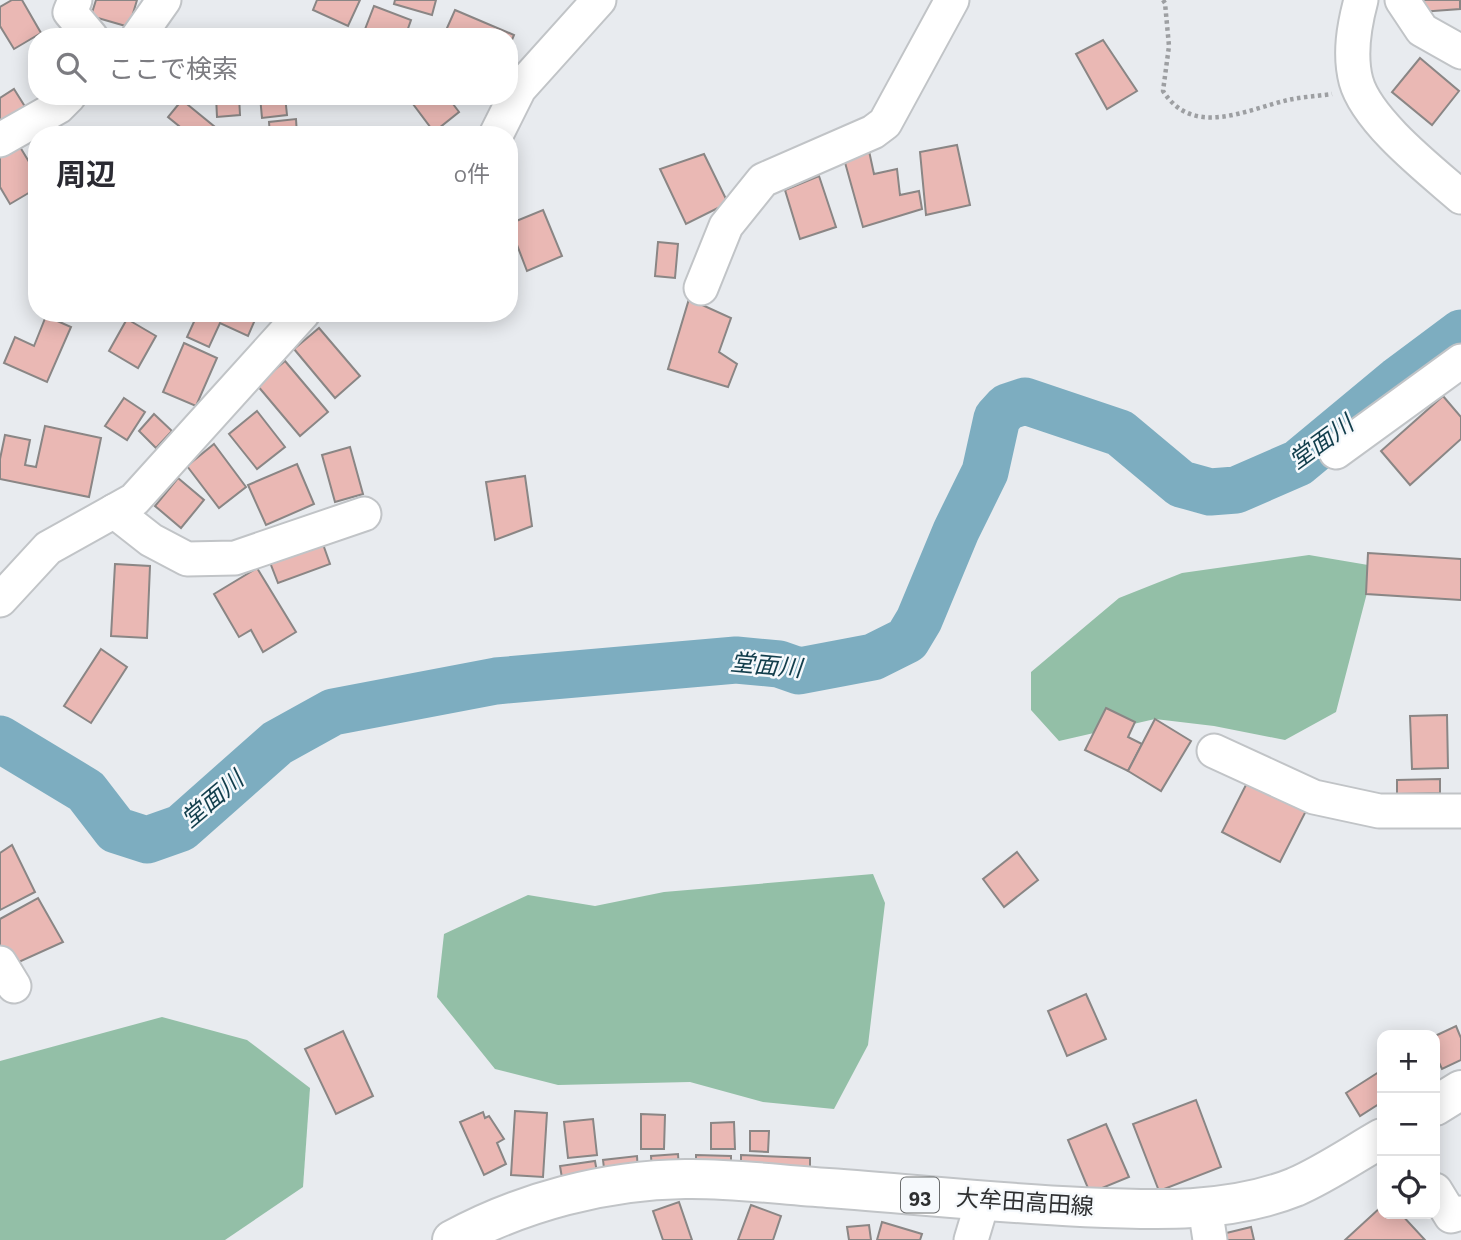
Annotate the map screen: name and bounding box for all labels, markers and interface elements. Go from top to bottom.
search box [28,28,518,105]
icon: search [52,48,90,86]
text: ここで検索 [108,53,238,85]
text: 周辺 [56,157,116,193]
text: 0件 [454,160,490,188]
water label: 堂面川 [1283,407,1361,475]
water label: 堂面川 [729,647,806,683]
water label: 堂面川 [175,763,251,833]
map controls [1377,1030,1440,1219]
button: + [1377,1030,1440,1093]
button: − [1377,1093,1440,1156]
button: locate [1377,1156,1440,1219]
road number: 93 [901,1178,939,1212]
street label: 大牟田高田線 [955,1183,1095,1221]

